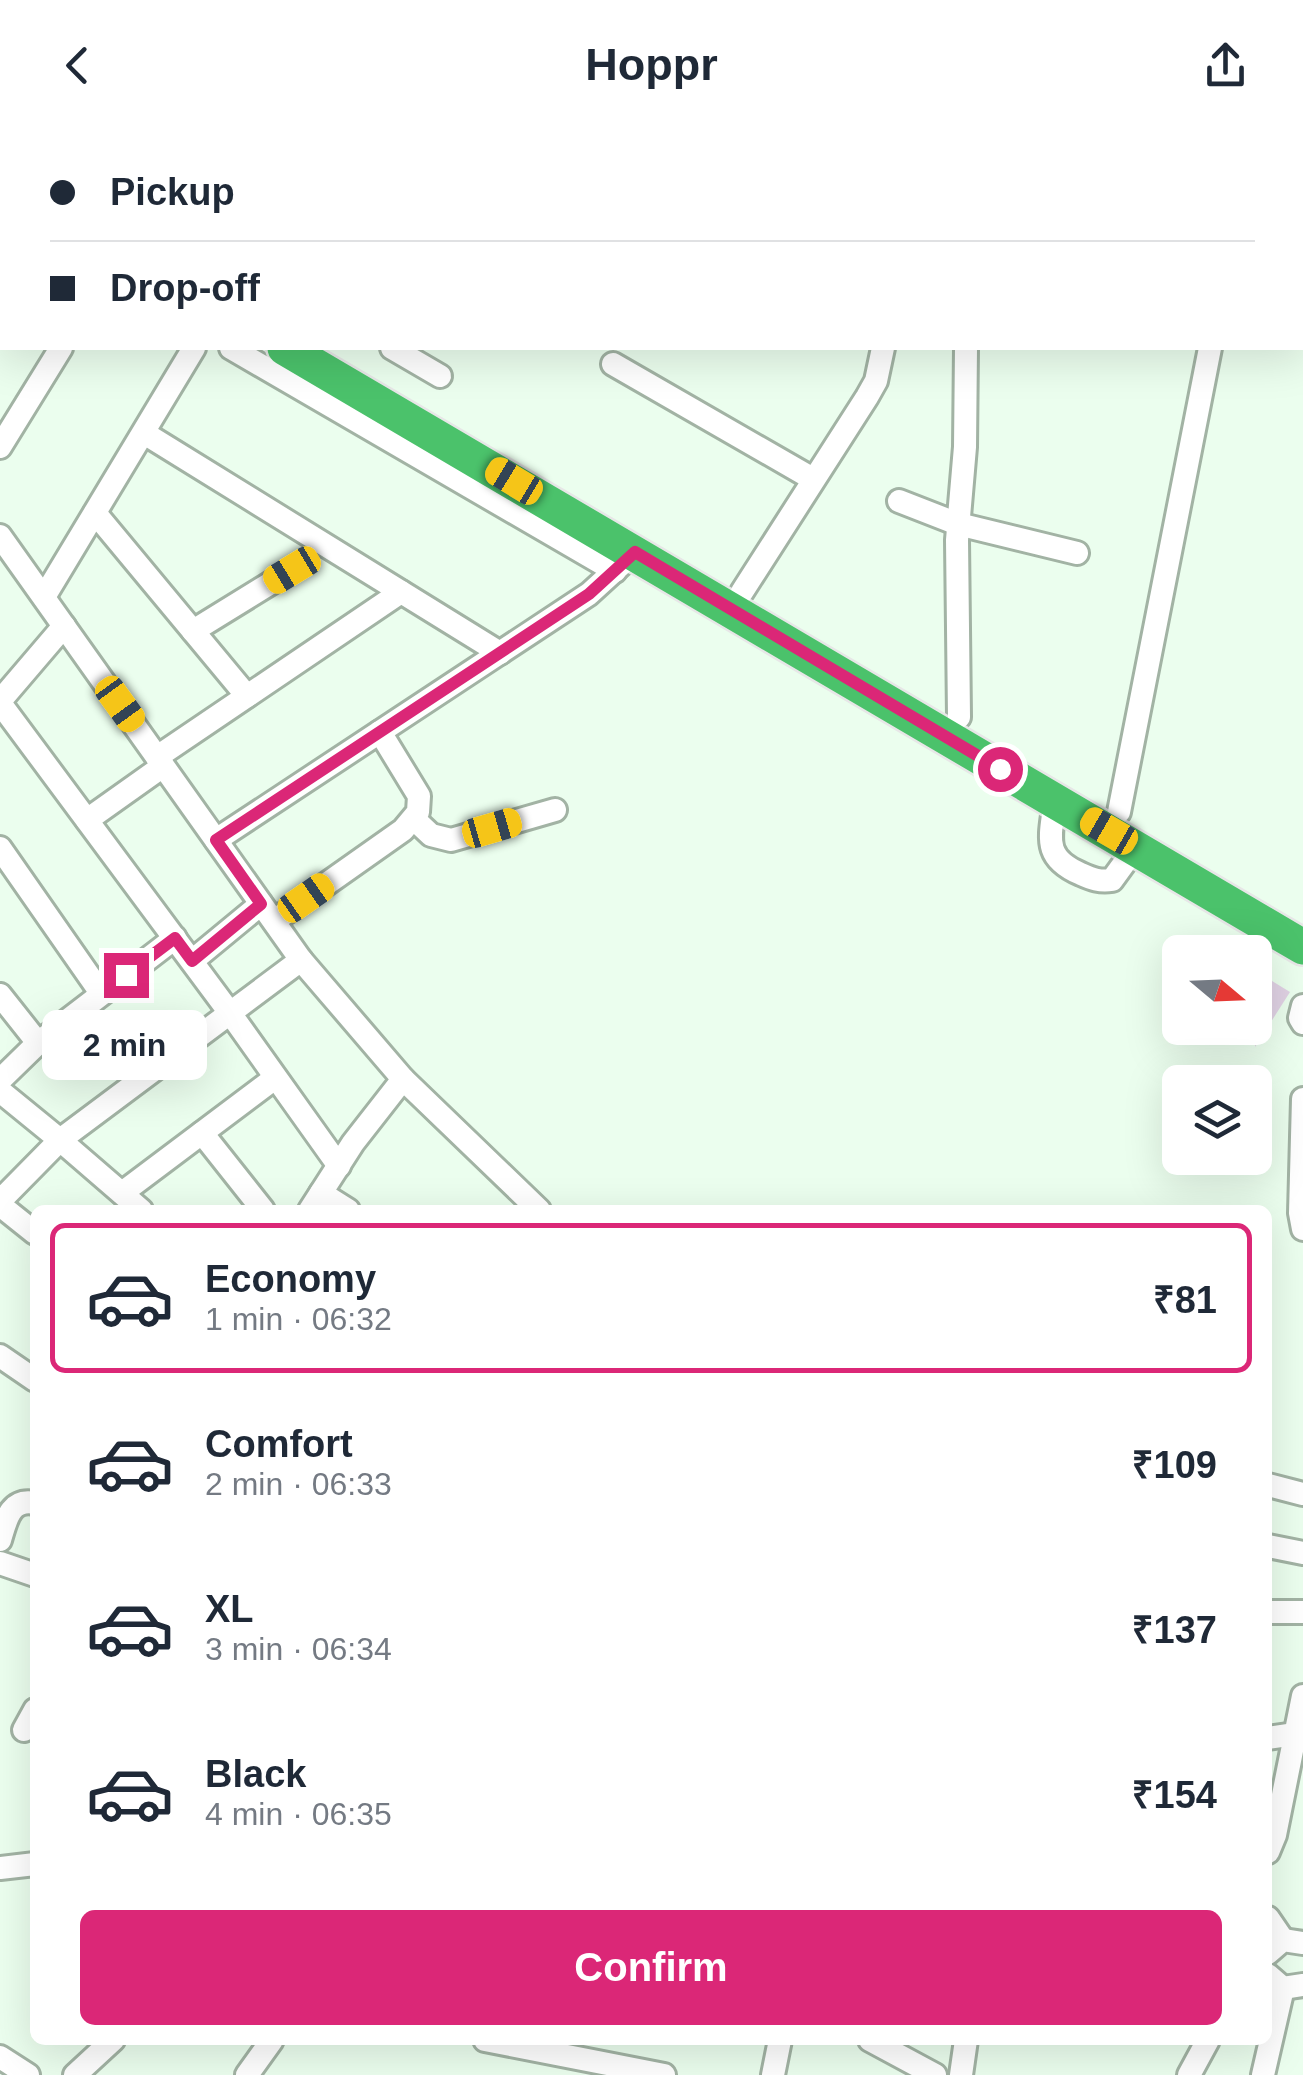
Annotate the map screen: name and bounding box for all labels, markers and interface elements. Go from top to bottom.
icon: back [50,38,105,93]
icon: share [1198,38,1253,93]
text: Hoppr [585,39,718,90]
text: Pickup [110,171,235,213]
text: Drop-off [110,267,260,309]
car [481,453,547,509]
car [259,542,325,598]
car [90,671,150,737]
route start [978,747,1023,792]
car [1076,803,1142,859]
car [459,805,525,851]
car [273,869,339,927]
north arrow [1162,935,1272,1045]
map controls [1162,935,1272,1175]
route end [104,953,149,998]
callout: 2 min [44,1010,208,1080]
text: 2 min [83,1027,166,1063]
button: layers [1162,1065,1272,1175]
icon: car [85,1253,175,1343]
text: Economy [205,1258,376,1300]
text: ₹81 [1153,1279,1217,1321]
text: 1 min · 06:32 [205,1301,392,1337]
icon: car [85,1418,175,1508]
text: Comfort [205,1423,353,1465]
text: ₹109 [1132,1444,1217,1486]
text: 2 min · 06:33 [205,1466,392,1502]
icon: car [85,1583,175,1673]
text: XL [205,1588,254,1630]
text: ₹137 [1132,1609,1217,1651]
text: 3 min · 06:34 [205,1631,392,1667]
icon: car [85,1748,175,1838]
text: Black [205,1753,306,1795]
text: ₹154 [1132,1774,1217,1816]
text: 4 min · 06:35 [205,1796,392,1832]
button: Confirm [80,1910,1222,2025]

